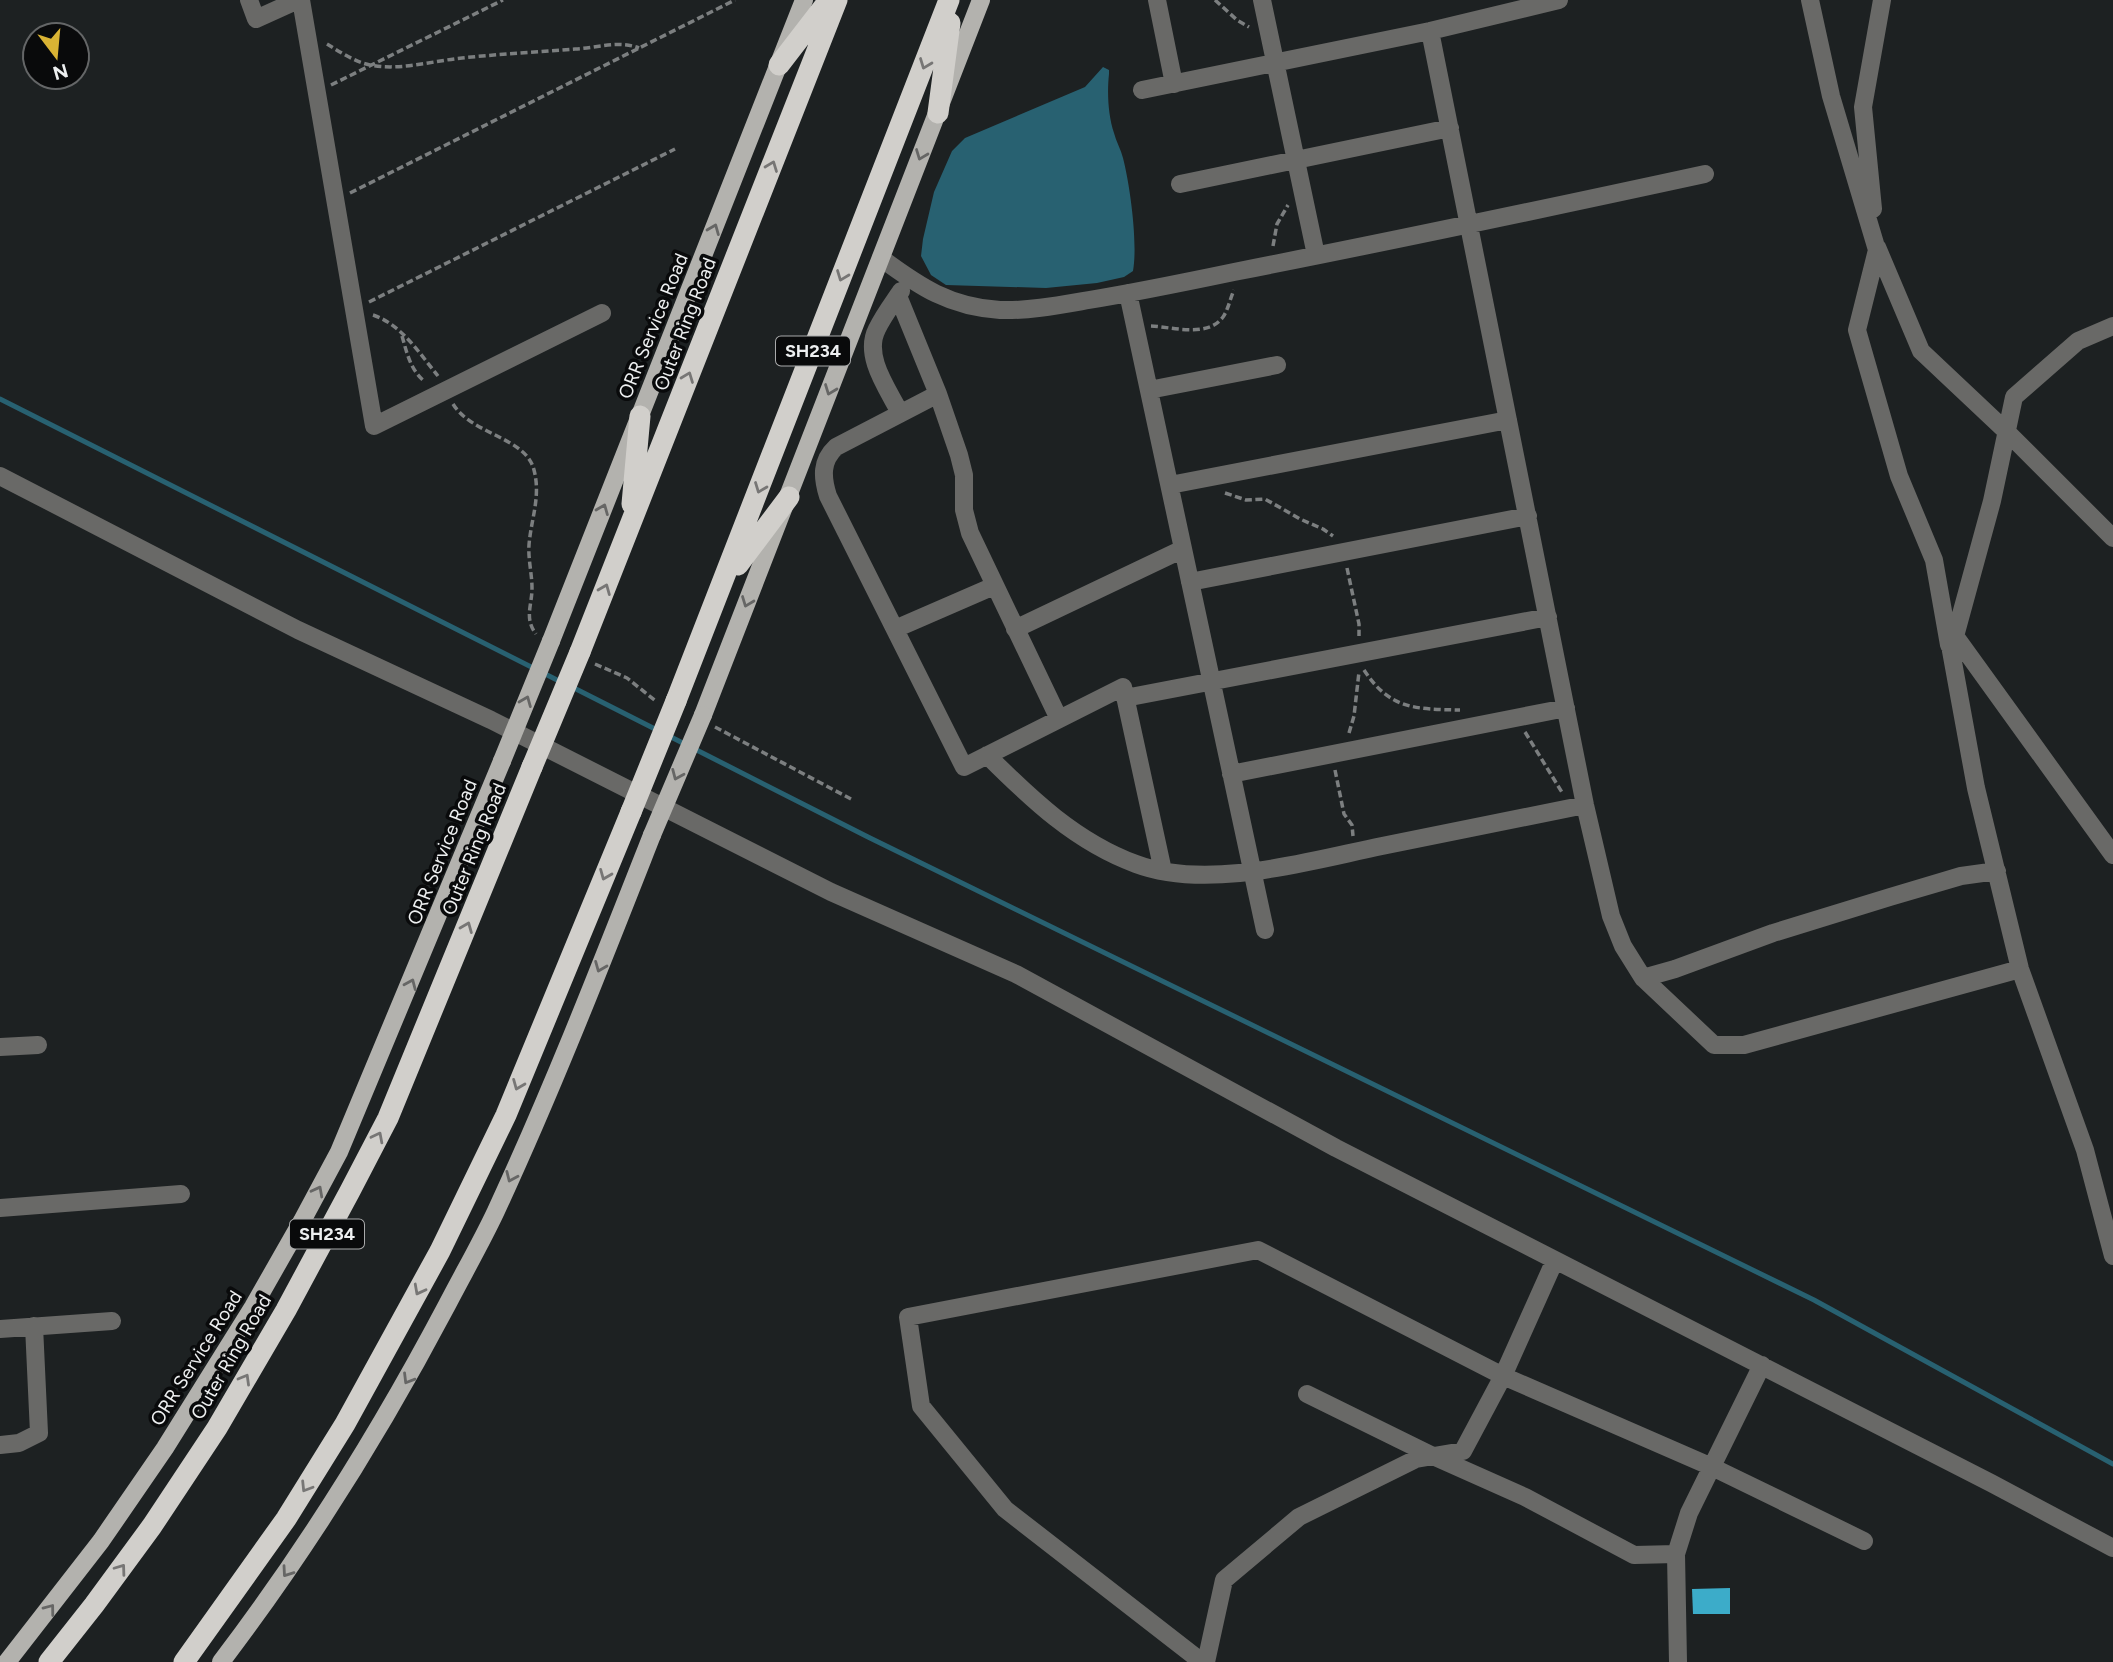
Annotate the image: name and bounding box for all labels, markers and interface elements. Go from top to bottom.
north arrow [21,21,91,91]
one-way arrow [919,57,933,69]
text: N [50,59,71,85]
one-way arrow [916,148,930,160]
one-way arrow [763,160,777,172]
one-way arrow [706,224,720,237]
street label: ORR Service Road [613,250,693,402]
street label: Outer Ring Road [649,254,721,394]
one-way arrow [837,269,851,281]
road number: SH234 [776,337,850,366]
one-way arrow [680,372,694,384]
one-way arrow [825,383,839,395]
one-way arrow [754,481,768,493]
one-way arrow [594,503,608,515]
one-way arrow [597,584,611,596]
one-way arrow [742,595,756,607]
one-way arrow [518,696,532,708]
one-way arrow [672,768,686,780]
street label: ORR Service Road [402,776,482,928]
street label: Outer Ring Road [437,780,511,918]
one-way arrow [599,868,613,880]
one-way arrow [458,922,472,934]
one-way arrow [594,960,608,973]
one-way arrow [402,978,416,990]
one-way arrow [512,1078,526,1091]
one-way arrow [370,1132,384,1144]
one-way arrow [505,1169,519,1182]
one-way arrow [310,1186,323,1198]
road number: SH234 [290,1219,364,1248]
one-way arrow [414,1283,427,1295]
street label: ORR Service Road [145,1286,247,1430]
street label: Outer Ring Road [186,1290,276,1424]
one-way arrow [403,1372,416,1385]
one-way arrow [237,1374,250,1387]
one-way arrow [301,1480,314,1493]
one-way arrow [283,1564,295,1577]
one-way arrow [112,1565,125,1577]
one-way arrow [41,1604,54,1617]

